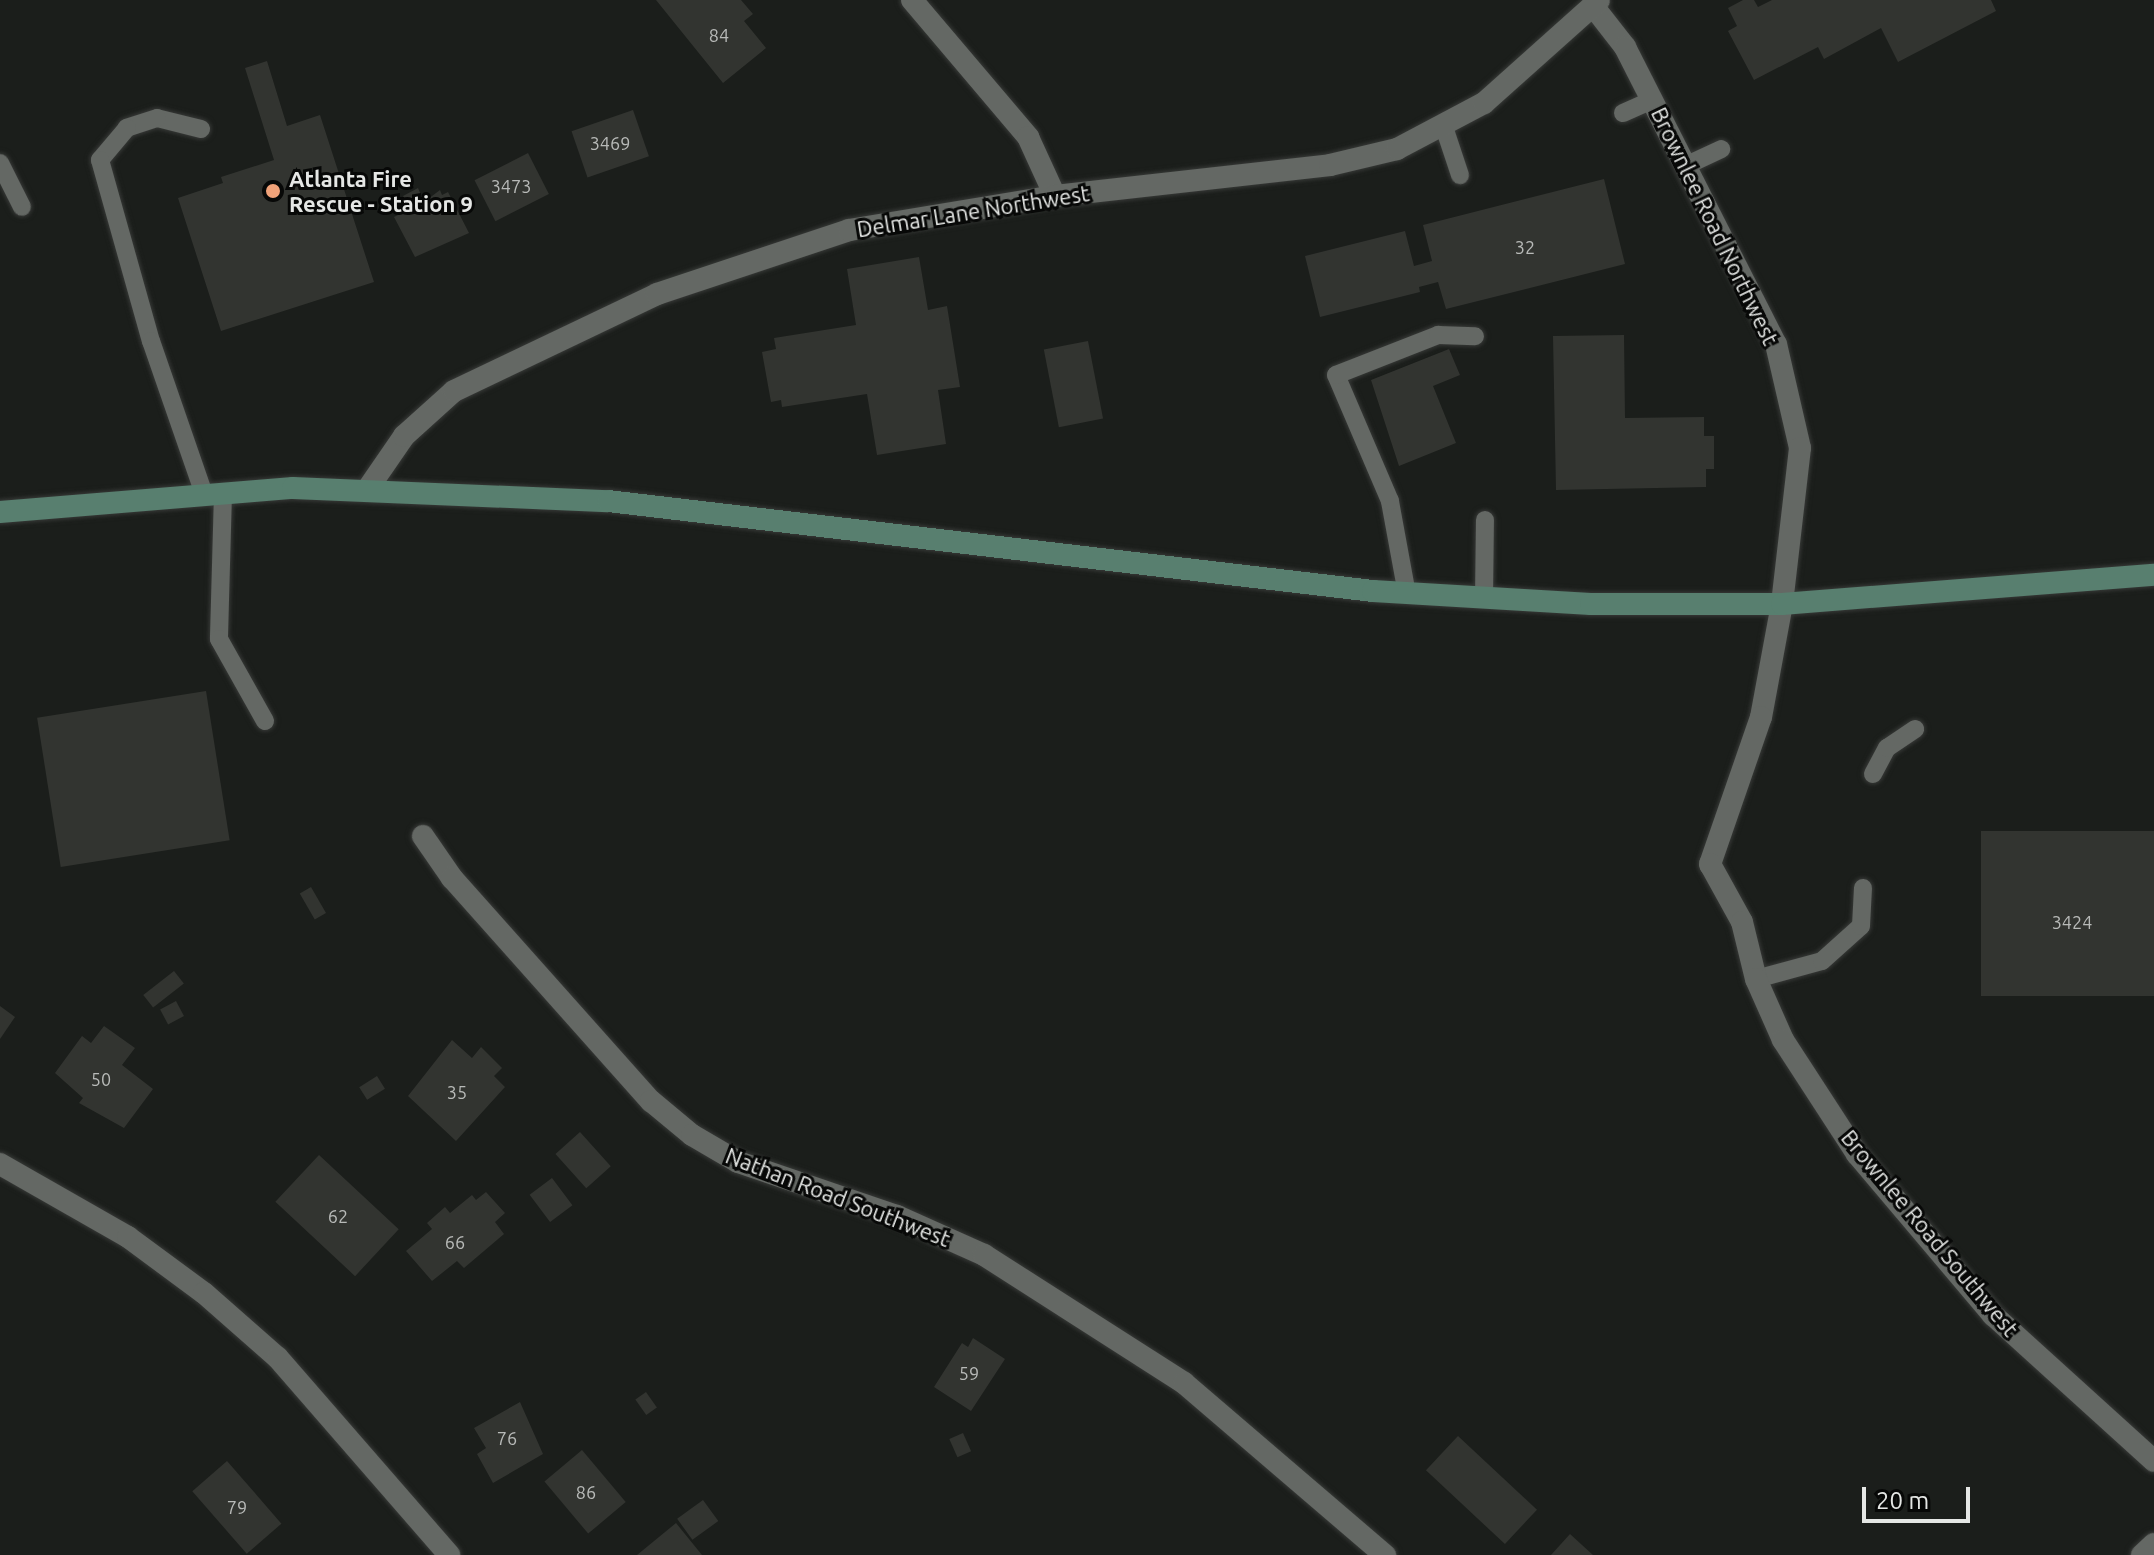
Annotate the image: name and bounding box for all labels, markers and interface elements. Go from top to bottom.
house number: 84 [709,24,729,46]
street label: Brownlee Road Northwest [1646,103,1784,349]
house number: 3469 [590,132,630,154]
place label: Atlanta Fire Rescue - Station 9 [289,165,473,216]
house number: 3473 [491,175,531,197]
street label: Delmar Lane Northwest [855,180,1091,242]
marker: Atlanta Fire Rescue - Station 9 [264,182,282,200]
house number: 32 [1515,236,1535,258]
house number: 3424 [2052,911,2092,933]
house number: 50 [91,1068,111,1090]
house number: 35 [447,1081,467,1103]
street label: Brownlee Road Southwest [1836,1124,2024,1342]
street label: Nathan Road Southwest [722,1142,954,1252]
house number: 62 [328,1205,348,1227]
house number: 66 [445,1231,465,1253]
house number: 59 [959,1362,979,1384]
house number: 76 [497,1427,517,1449]
scale bar [1866,1471,1974,1521]
house number: 86 [576,1481,596,1503]
text: 20 m [1876,1487,1929,1514]
house number: 79 [227,1496,247,1518]

